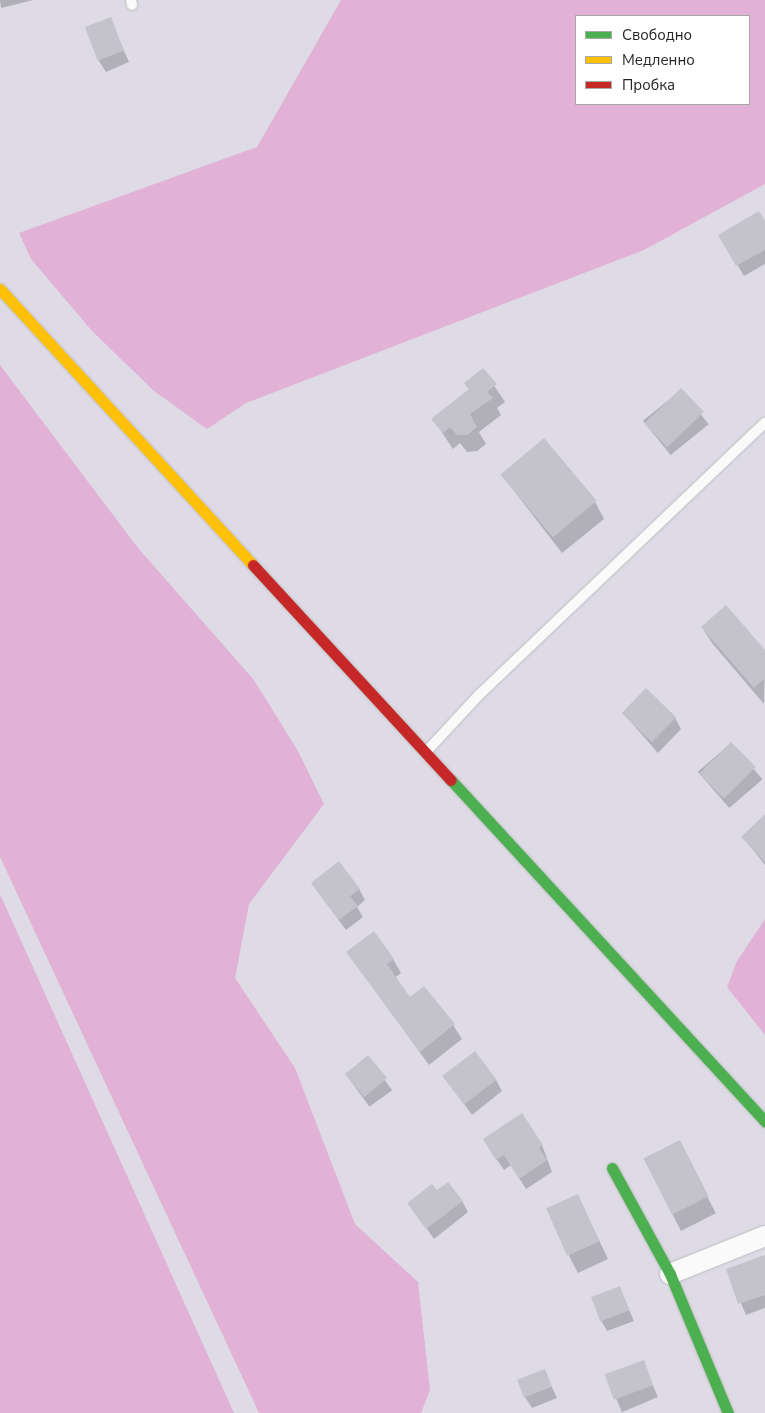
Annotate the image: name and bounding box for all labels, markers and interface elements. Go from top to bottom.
legend [575,15,750,105]
text: Свободно [622,25,692,45]
text: Медленно [622,50,695,70]
text: Пробка [622,75,675,95]

